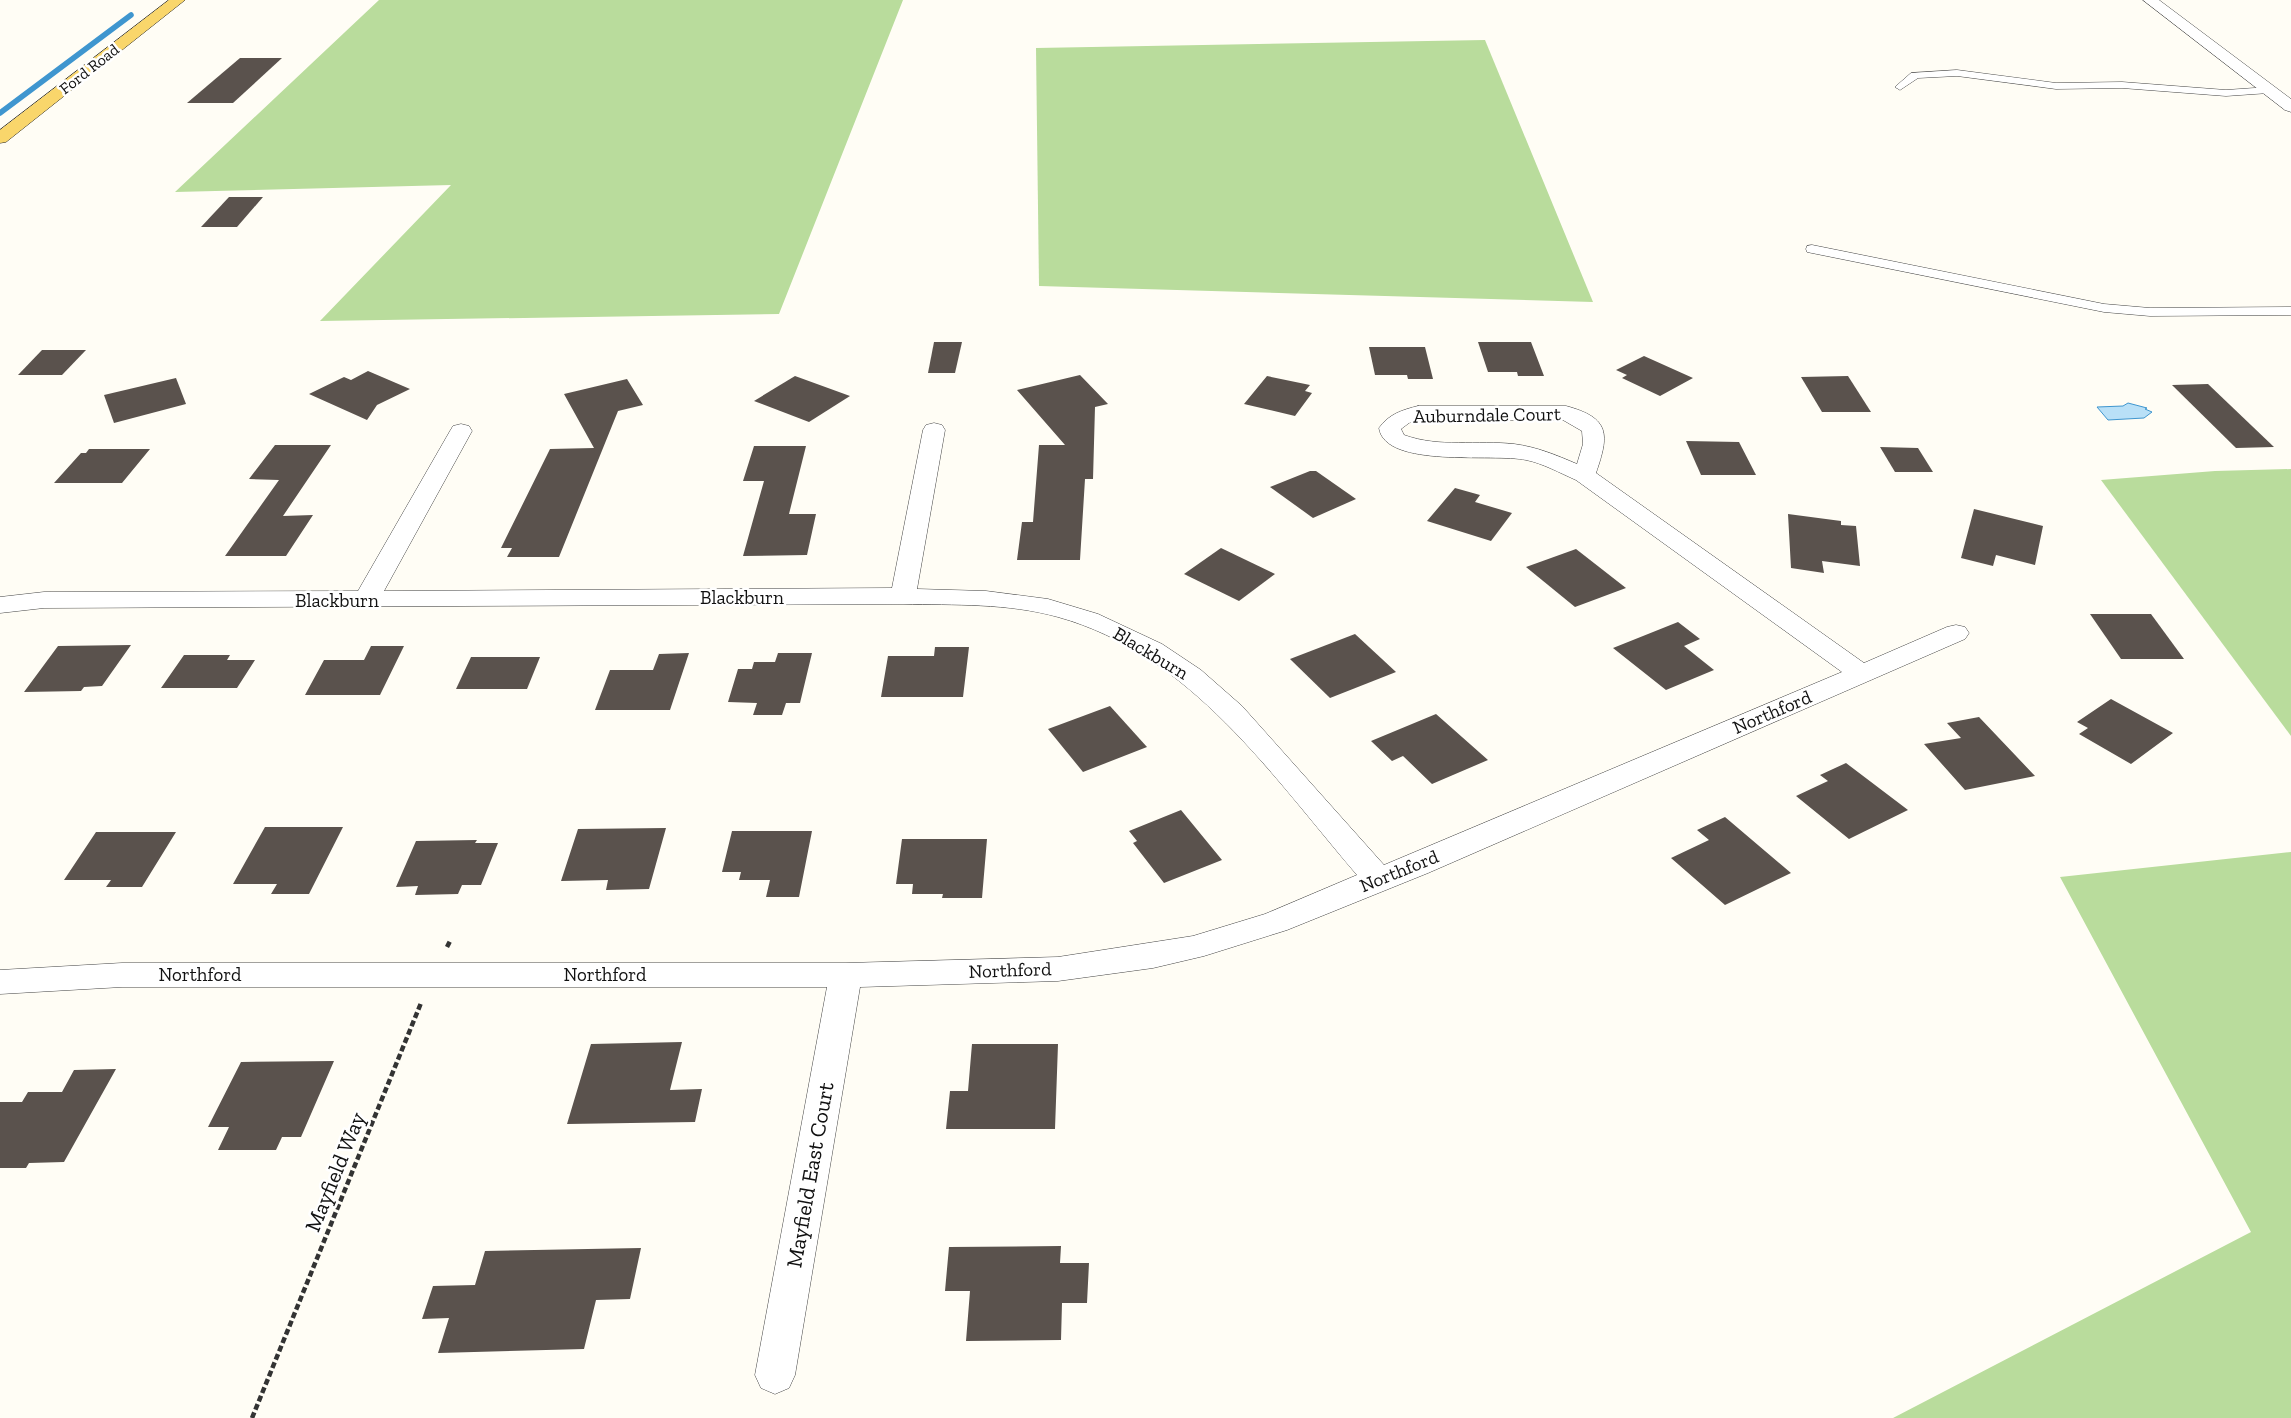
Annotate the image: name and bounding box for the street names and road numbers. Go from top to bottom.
street label: Ford Road [55,40,123,98]
street label: Auburndale Court [1413,402,1561,428]
street label: Blackburn [700,586,784,609]
street label: Blackburn [295,589,379,612]
street label: Blackburn [1109,622,1193,685]
street label: Northford [1729,685,1815,739]
street label: Northford [1356,845,1442,897]
street label: Northford [968,957,1052,983]
street label: Northford [158,963,242,986]
street label: Northford [563,963,647,986]
street label: Mayfield East Court [780,1079,840,1270]
street label: Mayfield Way [299,1108,372,1236]

